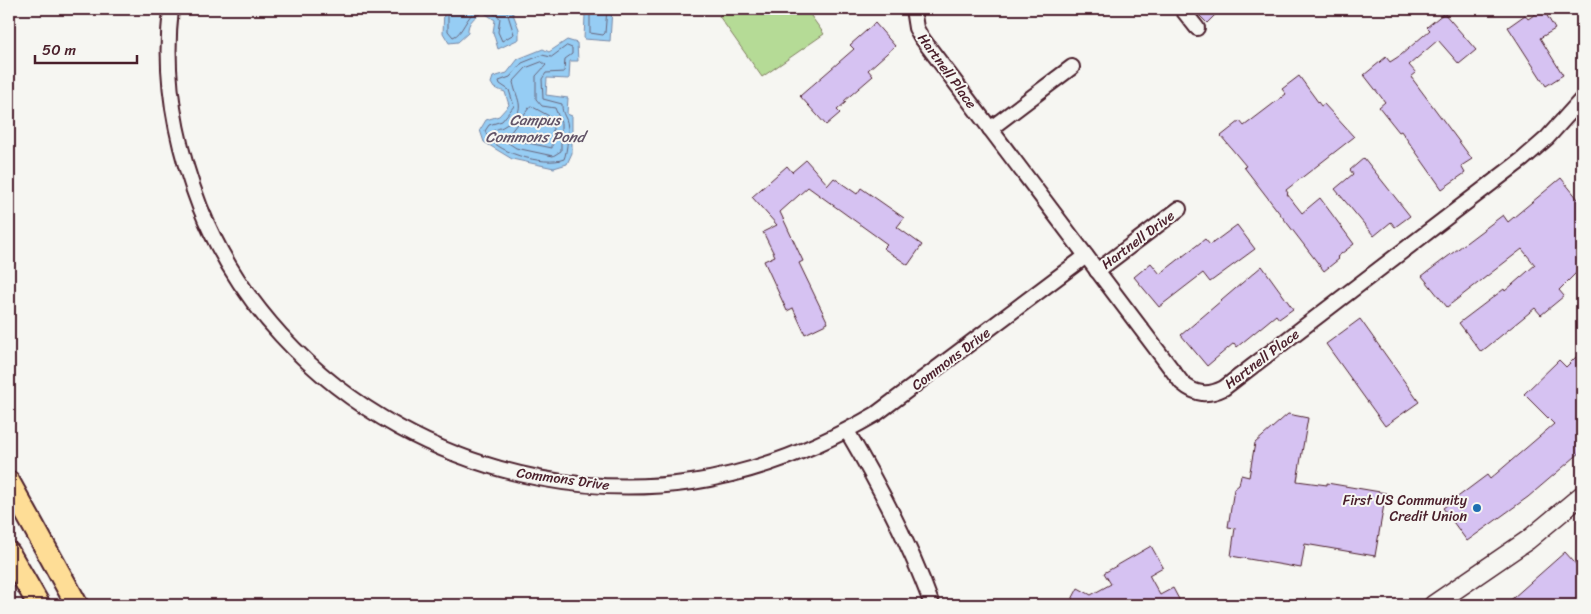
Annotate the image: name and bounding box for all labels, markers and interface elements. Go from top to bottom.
street label: Hartnell Place [911,28,983,114]
scale bar [35,32,138,64]
text: 50 m [42,37,77,63]
water label: Campus Commons Pond [485,107,589,150]
street label: Hartnell Drive [1096,204,1180,276]
street label: Commons Drive [906,321,996,397]
street label: Hartnell Place [1219,322,1305,396]
street label: Commons Drive [515,460,611,498]
place label: First US Community Credit Union [1343,488,1468,529]
marker: First US Community Credit Union [1471,502,1483,514]

